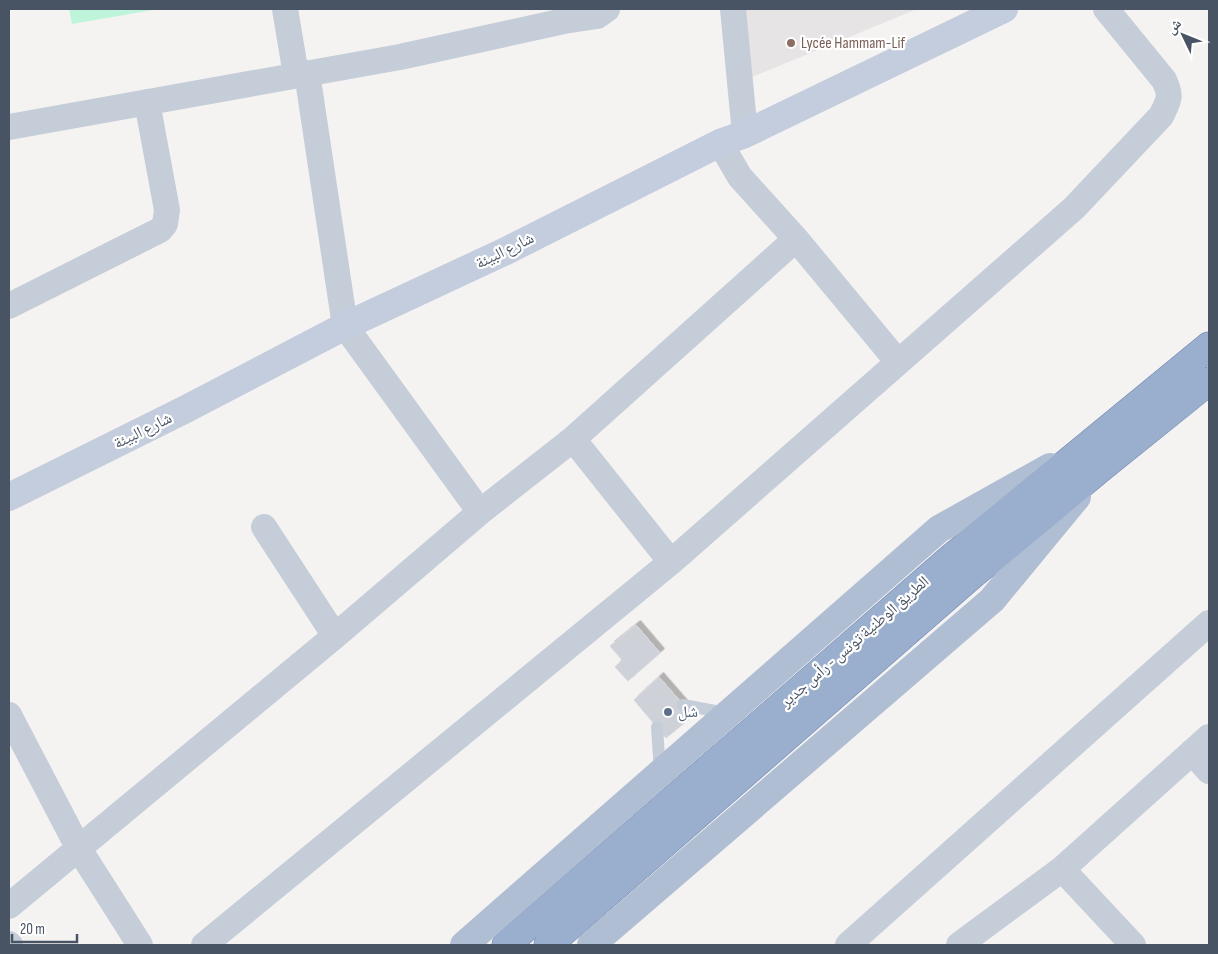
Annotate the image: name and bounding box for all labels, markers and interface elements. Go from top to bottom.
north arrow [1158,10,1208,60]
text: ش [1163,15,1185,38]
place label: Lycée Hammam-Lif [801,34,905,53]
marker: Lycée Hammam-Lif [785,37,797,49]
street label: شارع البيئة [473,229,537,273]
street label: شارع البيئة [111,409,175,453]
street label: الطريق الوطنية تونس - رأس جدير [776,572,933,712]
place label: شل [678,703,698,722]
marker: شل [662,706,674,718]
scale bar [12,912,78,944]
text: 20 m [20,920,45,939]

